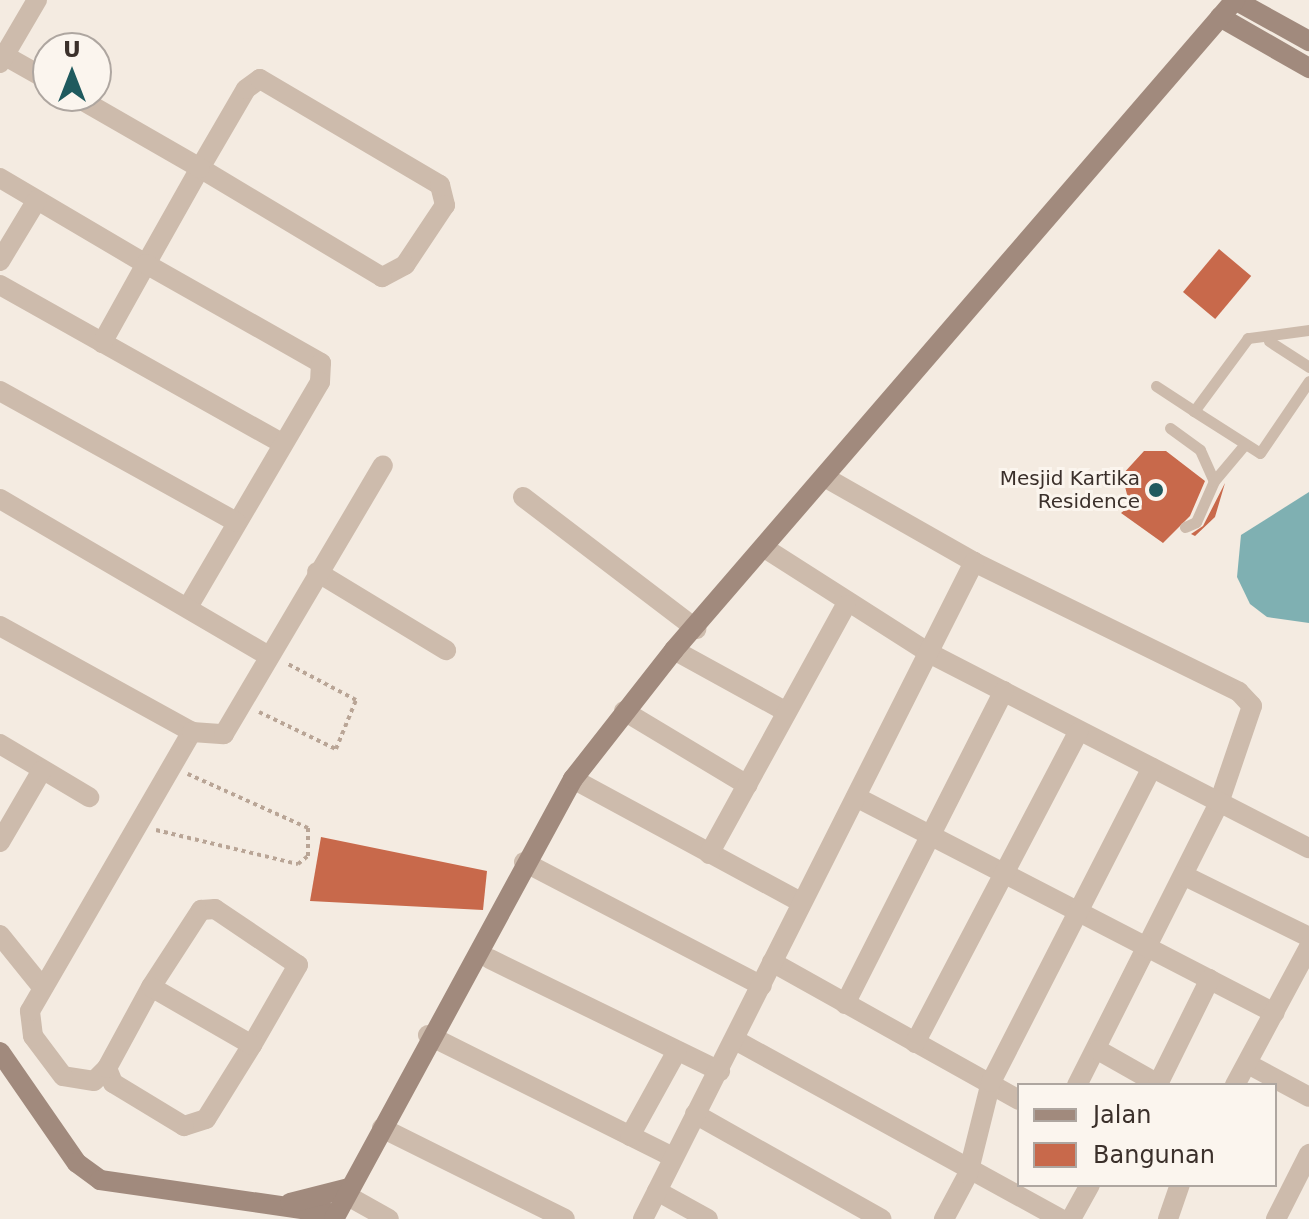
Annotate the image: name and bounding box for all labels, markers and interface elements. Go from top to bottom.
north arrow [32,32,112,112]
text: U [63,37,81,62]
place label: Mesjid Kartika Residence [1000,466,1140,513]
marker: Mesjid Kartika Residence [1147,481,1165,499]
legend [1017,1083,1277,1187]
text: Jalan [1093,1101,1151,1129]
text: Bangunan [1093,1141,1215,1169]

